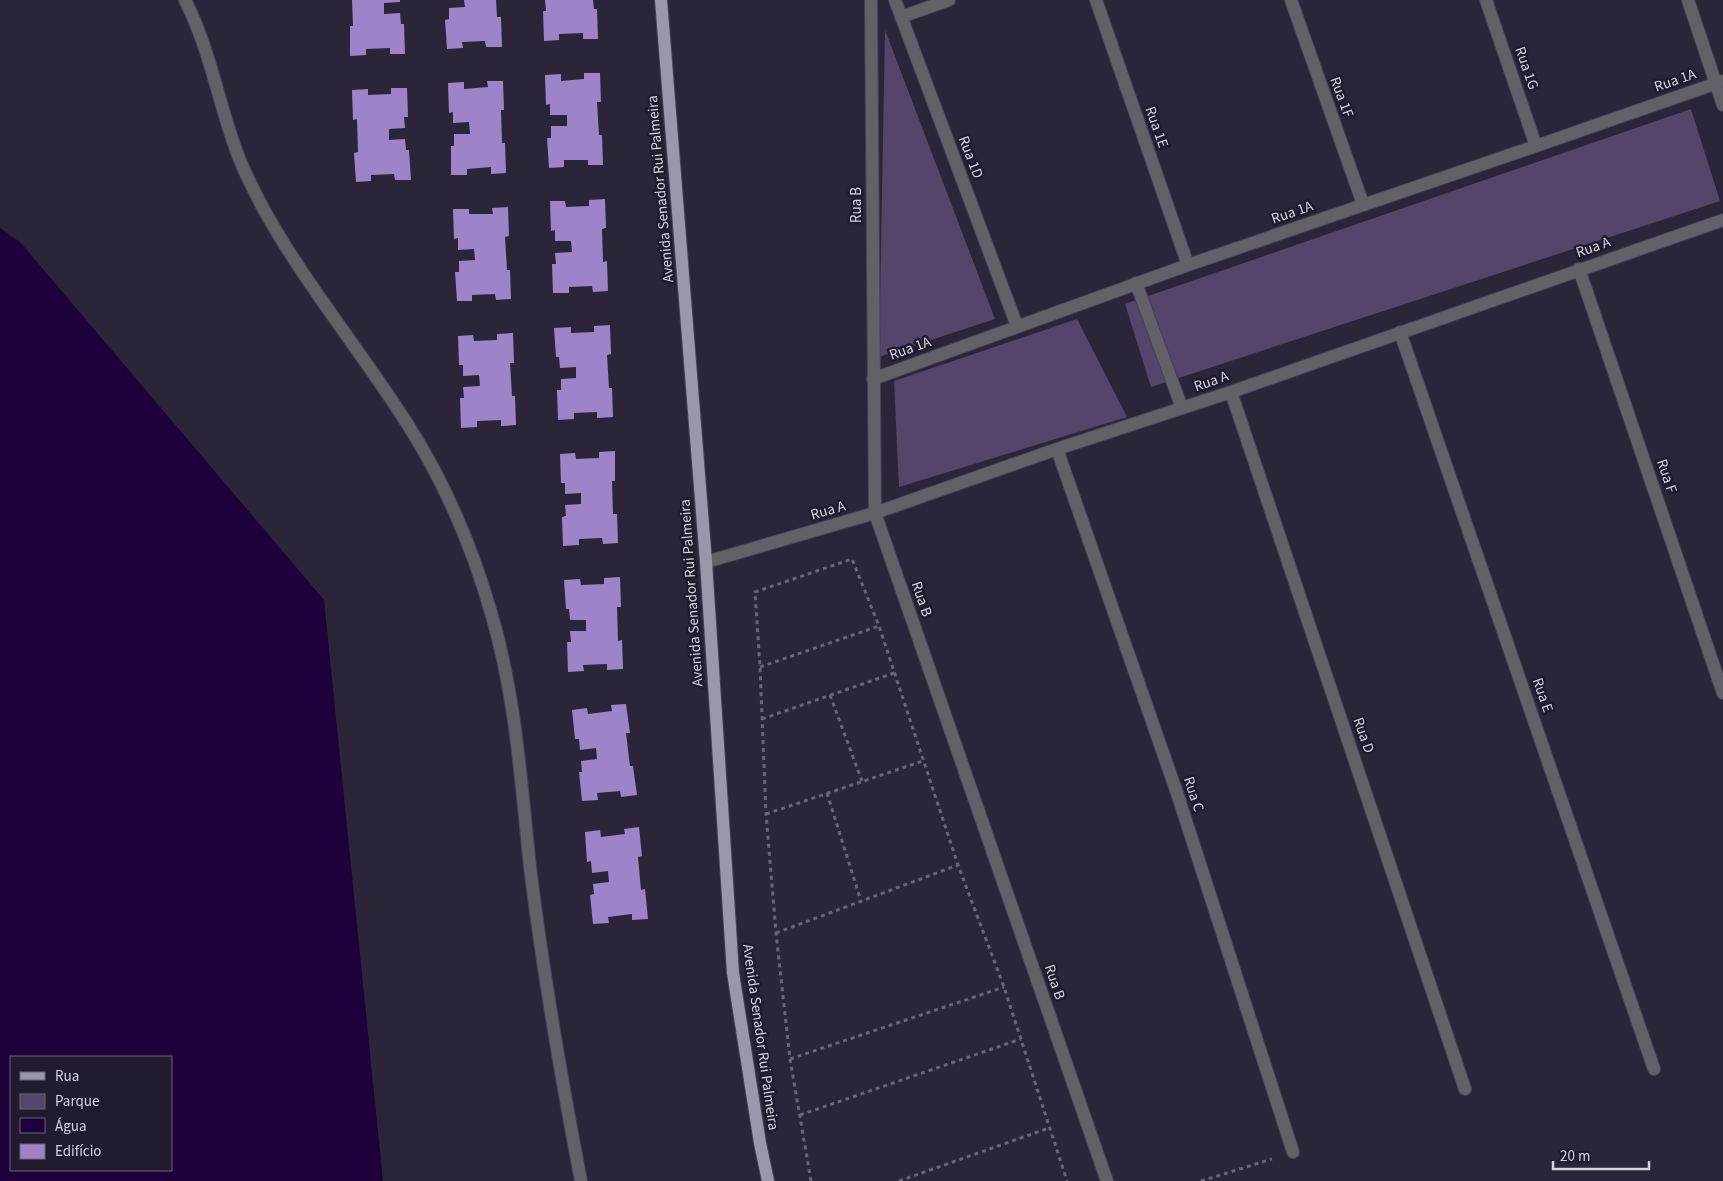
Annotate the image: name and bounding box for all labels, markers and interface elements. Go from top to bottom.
street label: Rua 1G [1509,44,1544,92]
street label: Rua 1A [1651,63,1700,97]
street label: Rua 1F [1324,74,1359,121]
street label: Avenida Senador Rui Palmeira [642,95,679,283]
street label: Rua 1E [1140,104,1173,151]
street label: Rua 1D [953,133,988,181]
street label: Rua B [846,187,867,223]
street label: Rua 1A [1268,195,1317,229]
street label: Rua A [1573,232,1614,263]
street label: Rua 1A [886,331,935,366]
street label: Rua A [1191,366,1232,397]
street label: Rua F [1651,456,1682,497]
street label: Rua A [808,495,849,525]
street label: Avenida Senador Rui Palmeira [674,499,709,687]
street label: Rua B [906,579,937,620]
street label: Rua E [1527,675,1558,715]
street label: Rua D [1348,714,1379,756]
street label: Rua C [1178,774,1209,815]
street label: Avenida Senador Rui Palmeira [737,943,784,1131]
street label: Rua B [1039,962,1070,1003]
legend [10,1056,172,1171]
text: Rua [55,1066,79,1087]
text: Parque [55,1091,99,1112]
text: Água [55,1116,86,1137]
scale bar [1553,1138,1649,1170]
text: Edifício [55,1141,102,1162]
text: 20 m [1560,1146,1590,1167]

